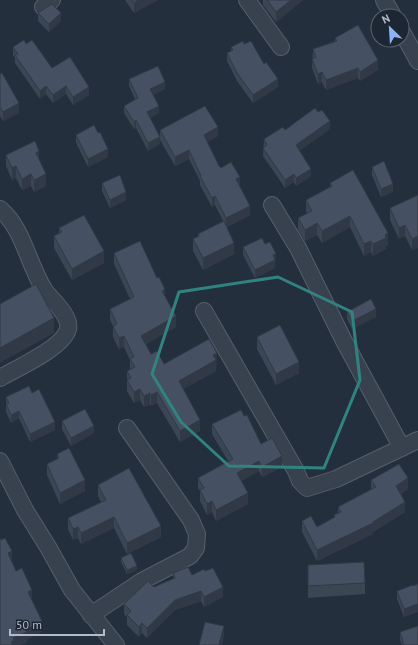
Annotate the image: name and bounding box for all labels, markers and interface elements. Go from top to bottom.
north arrow [370,8,410,48]
text: N [380,11,392,27]
scale bar [10,611,104,637]
text: 50 m [16,617,42,632]

